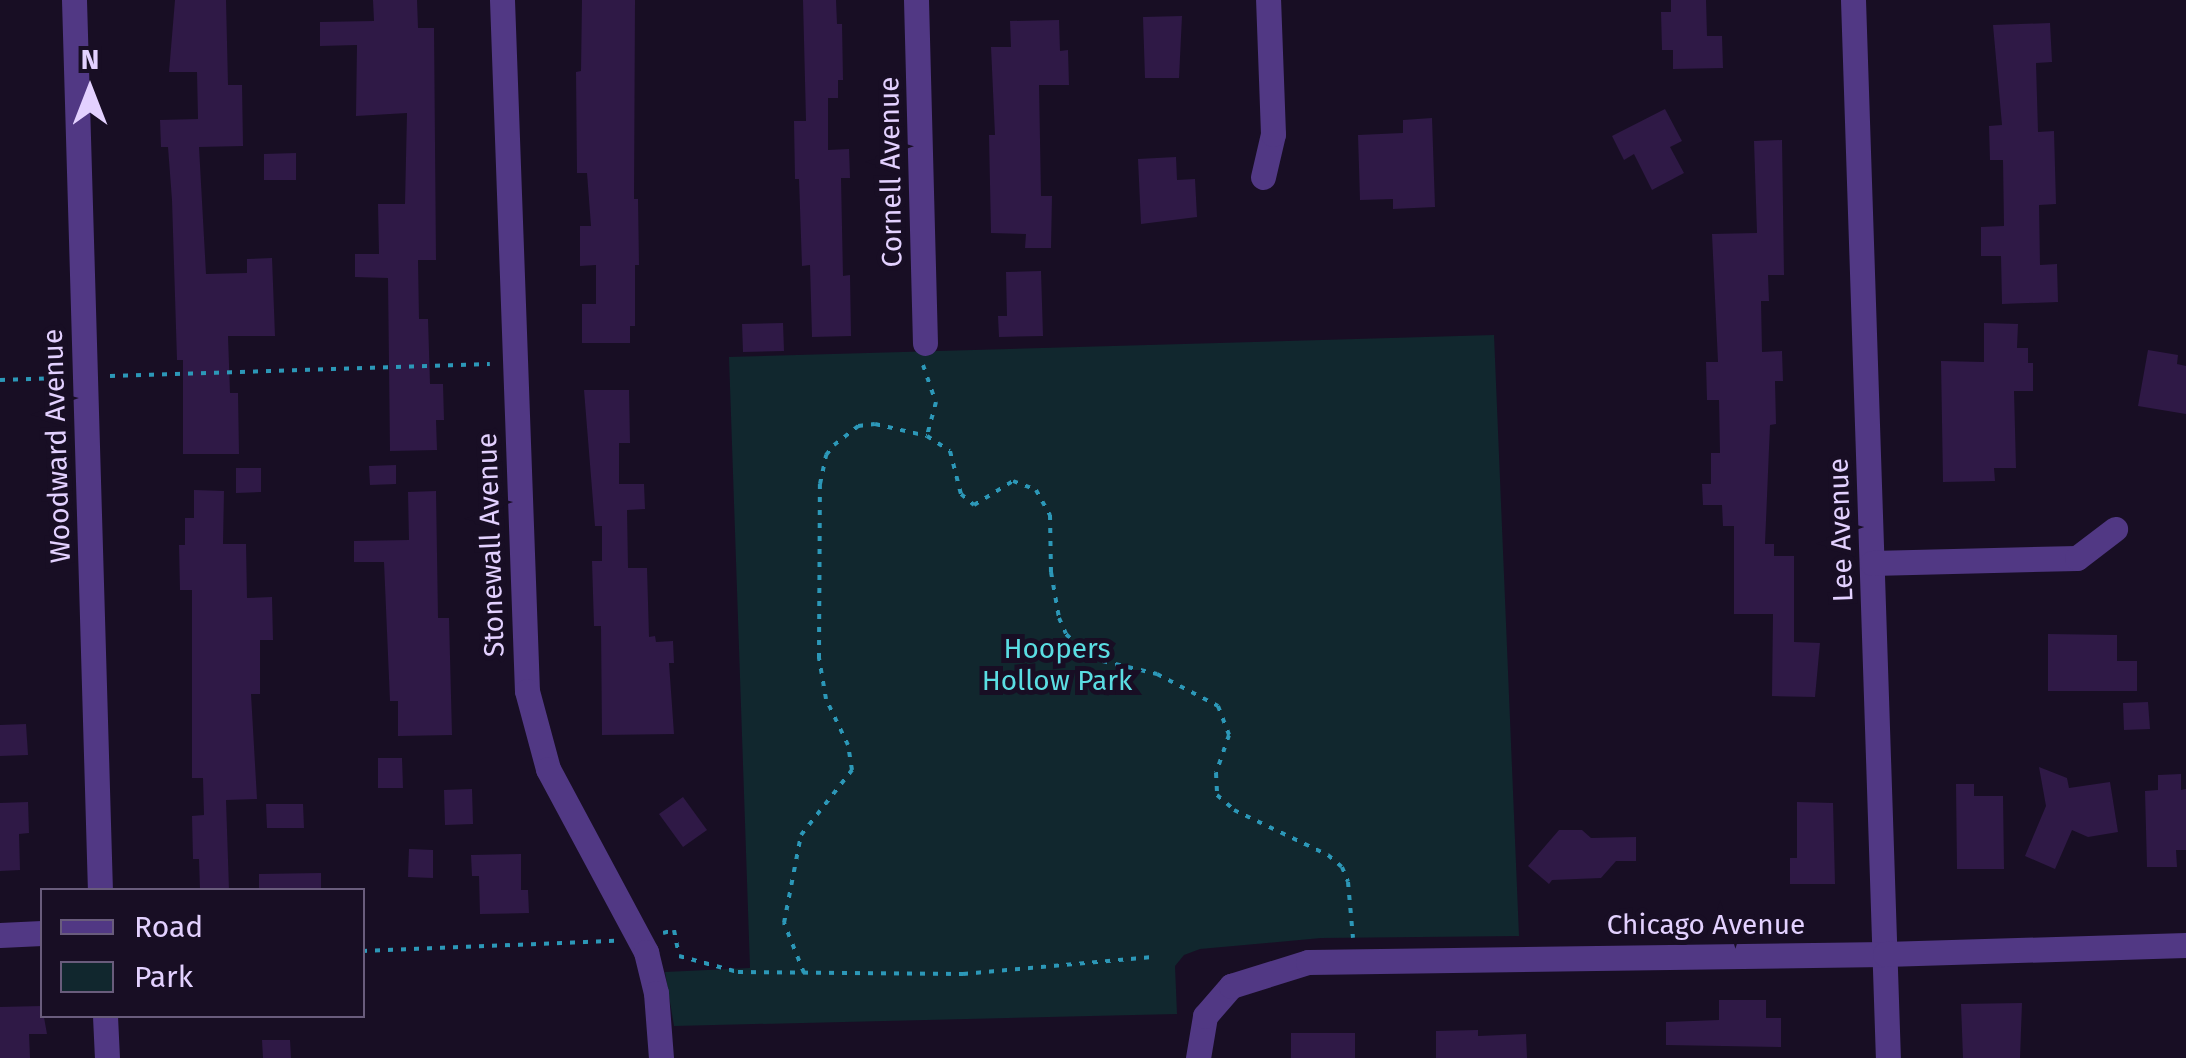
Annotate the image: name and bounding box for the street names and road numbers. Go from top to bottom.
street label: Cornell Avenue [873,76,909,268]
street label: Woodward Avenue [36,328,78,564]
street label: Stonewall Avenue [470,432,512,658]
street label: Lee Avenue [1822,457,1860,603]
street label: Chicago Avenue [1607,908,1805,942]

